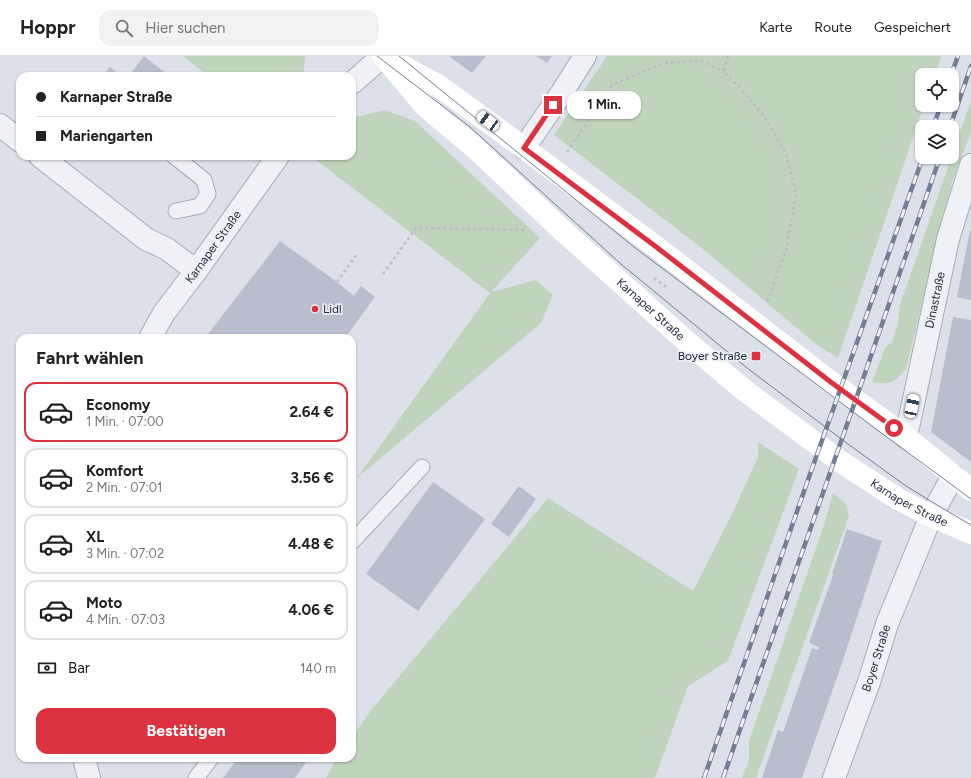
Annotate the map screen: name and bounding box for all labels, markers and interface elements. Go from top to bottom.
search box [99,10,379,46]
text: Hoppr [20,16,75,39]
icon: search [113,17,135,39]
text: Hier suchen [145,19,225,37]
text: Karte [759,19,792,36]
text: Route [814,19,852,36]
text: Gespeichert [874,19,951,36]
map controls [915,68,959,164]
button: locate [915,68,959,112]
text: Karnaper Straße [60,88,172,106]
callout: 1 Min. [567,91,641,119]
route end [544,96,562,114]
text: 1 Min. [587,97,621,112]
car [475,109,501,133]
button: layers [915,120,959,164]
text: Mariengarten [60,127,153,145]
street label: Karnaper Straße [182,207,244,286]
street label: Dinastraße [922,270,948,330]
street label: Karnaper Straße [614,275,688,344]
place label: Lidl [323,302,342,316]
marker: Lidl [310,304,320,314]
text: Fahrt wählen [36,347,143,369]
place label: Boyer Straße [678,349,747,363]
marker: Boyer Straße [750,350,762,362]
car [904,393,920,419]
icon: car [38,394,74,430]
text: Economy [86,396,151,414]
text: 2.64 € [289,403,334,421]
text: 1 Min. · 07:00 [86,414,164,429]
route start [885,419,903,437]
icon: car [38,460,74,496]
text: Komfort [86,462,143,480]
text: 3.56 € [291,469,334,487]
street label: Karnaper Straße [868,476,951,530]
text: 2 Min. · 07:01 [86,480,162,495]
icon: car [38,526,74,562]
text: XL [86,528,104,546]
text: 4.48 € [288,535,334,553]
text: 3 Min. · 07:02 [86,546,164,561]
icon: car [38,592,74,628]
text: Moto [86,594,122,612]
text: 4.06 € [288,601,334,619]
text: 4 Min. · 07:03 [86,612,165,627]
street label: Boyer Straße [859,623,893,694]
icon: cash [36,657,58,679]
text: Bar [68,659,90,677]
text: 140 m [300,661,336,676]
button: Bestätigen [36,708,336,754]

